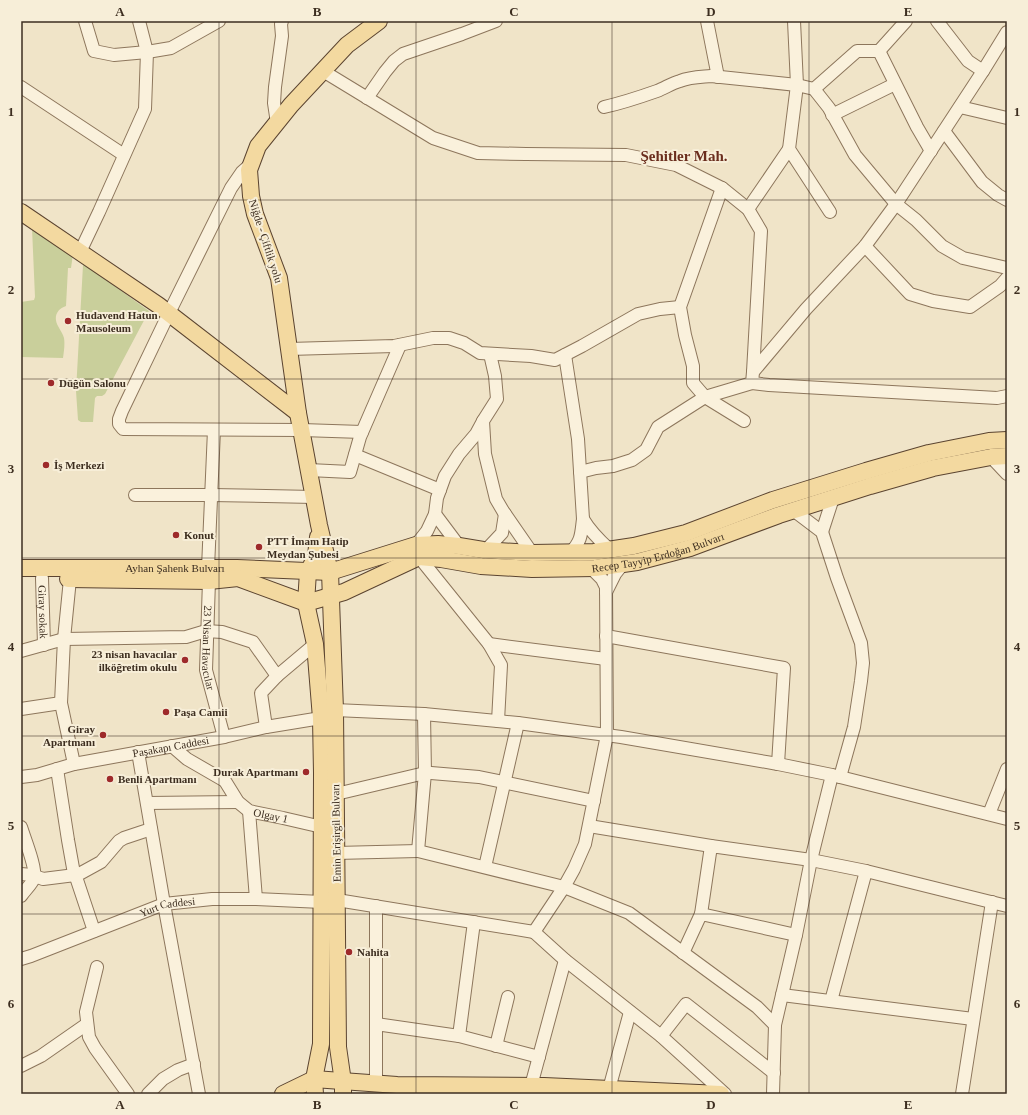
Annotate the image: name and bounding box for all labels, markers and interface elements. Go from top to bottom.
text: A [115,4,125,19]
text: B [313,4,322,19]
text: C [509,4,519,19]
text: D [706,4,716,19]
text: E [904,4,912,19]
text: 1 [8,104,14,119]
text: 1 [1014,104,1020,119]
district label: Şehitler Mah. [640,148,728,164]
street label: Niğde - Çiftlik yolu [247,198,285,285]
text: 2 [8,282,14,297]
text: 2 [1014,282,1020,297]
place label: Hudavend Hatun Mausoleum [76,309,158,334]
marker: Hudavend Hatun Mausoleum [63,316,73,326]
place label: Düğün Salonu [59,377,126,389]
marker: Düğün Salonu [46,378,56,388]
place label: İş Merkezi [54,459,104,471]
marker: İş Merkezi [41,460,51,470]
text: 3 [8,461,15,476]
text: 3 [1014,461,1021,476]
place label: Konut [184,529,214,541]
marker: Konut [171,530,181,540]
street label: Recep Tayyip Erdoğan Bulvarı [591,530,726,574]
place label: PTT İmam Hatip Meydan Şubesi [267,535,349,560]
marker: PTT İmam Hatip Meydan Şubesi [254,542,264,552]
street label: Ayhan Şahenk Bulvarı [125,562,225,574]
street label: Giray sokak [36,585,50,639]
street label: 23 Nisan Havacılar [200,605,217,692]
text: 4 [8,639,15,654]
text: 4 [1014,639,1021,654]
place label: 23 nisan havacılar ilköğretim okulu [91,648,177,673]
marker: 23 nisan havacılar ilköğretim okulu [180,655,190,665]
place label: Paşa Camii [174,706,227,718]
marker: Paşa Camii [161,707,171,717]
place label: Giray Apartmanı [43,723,95,748]
marker: Giray Apartmanı [98,730,108,740]
street label: Paşakapı Caddesi [132,734,210,759]
place label: Durak Apartmanı [213,766,298,778]
marker: Durak Apartmanı [301,767,311,777]
place label: Benli Apartmanı [118,773,197,785]
marker: Benli Apartmanı [105,774,115,784]
street label: Emin Erişirgil Bulvarı [329,784,343,882]
street label: Olgay 1 [252,806,289,825]
text: 5 [8,818,15,833]
text: 5 [1014,818,1021,833]
street label: Yurt Caddesi [138,895,196,919]
place label: Nahita [357,946,389,958]
marker: Nahita [344,947,354,957]
text: 6 [8,996,15,1011]
text: 6 [1014,996,1021,1011]
text: A [115,1097,125,1112]
text: B [313,1097,322,1112]
text: C [509,1097,519,1112]
text: D [706,1097,716,1112]
text: E [904,1097,912,1112]

